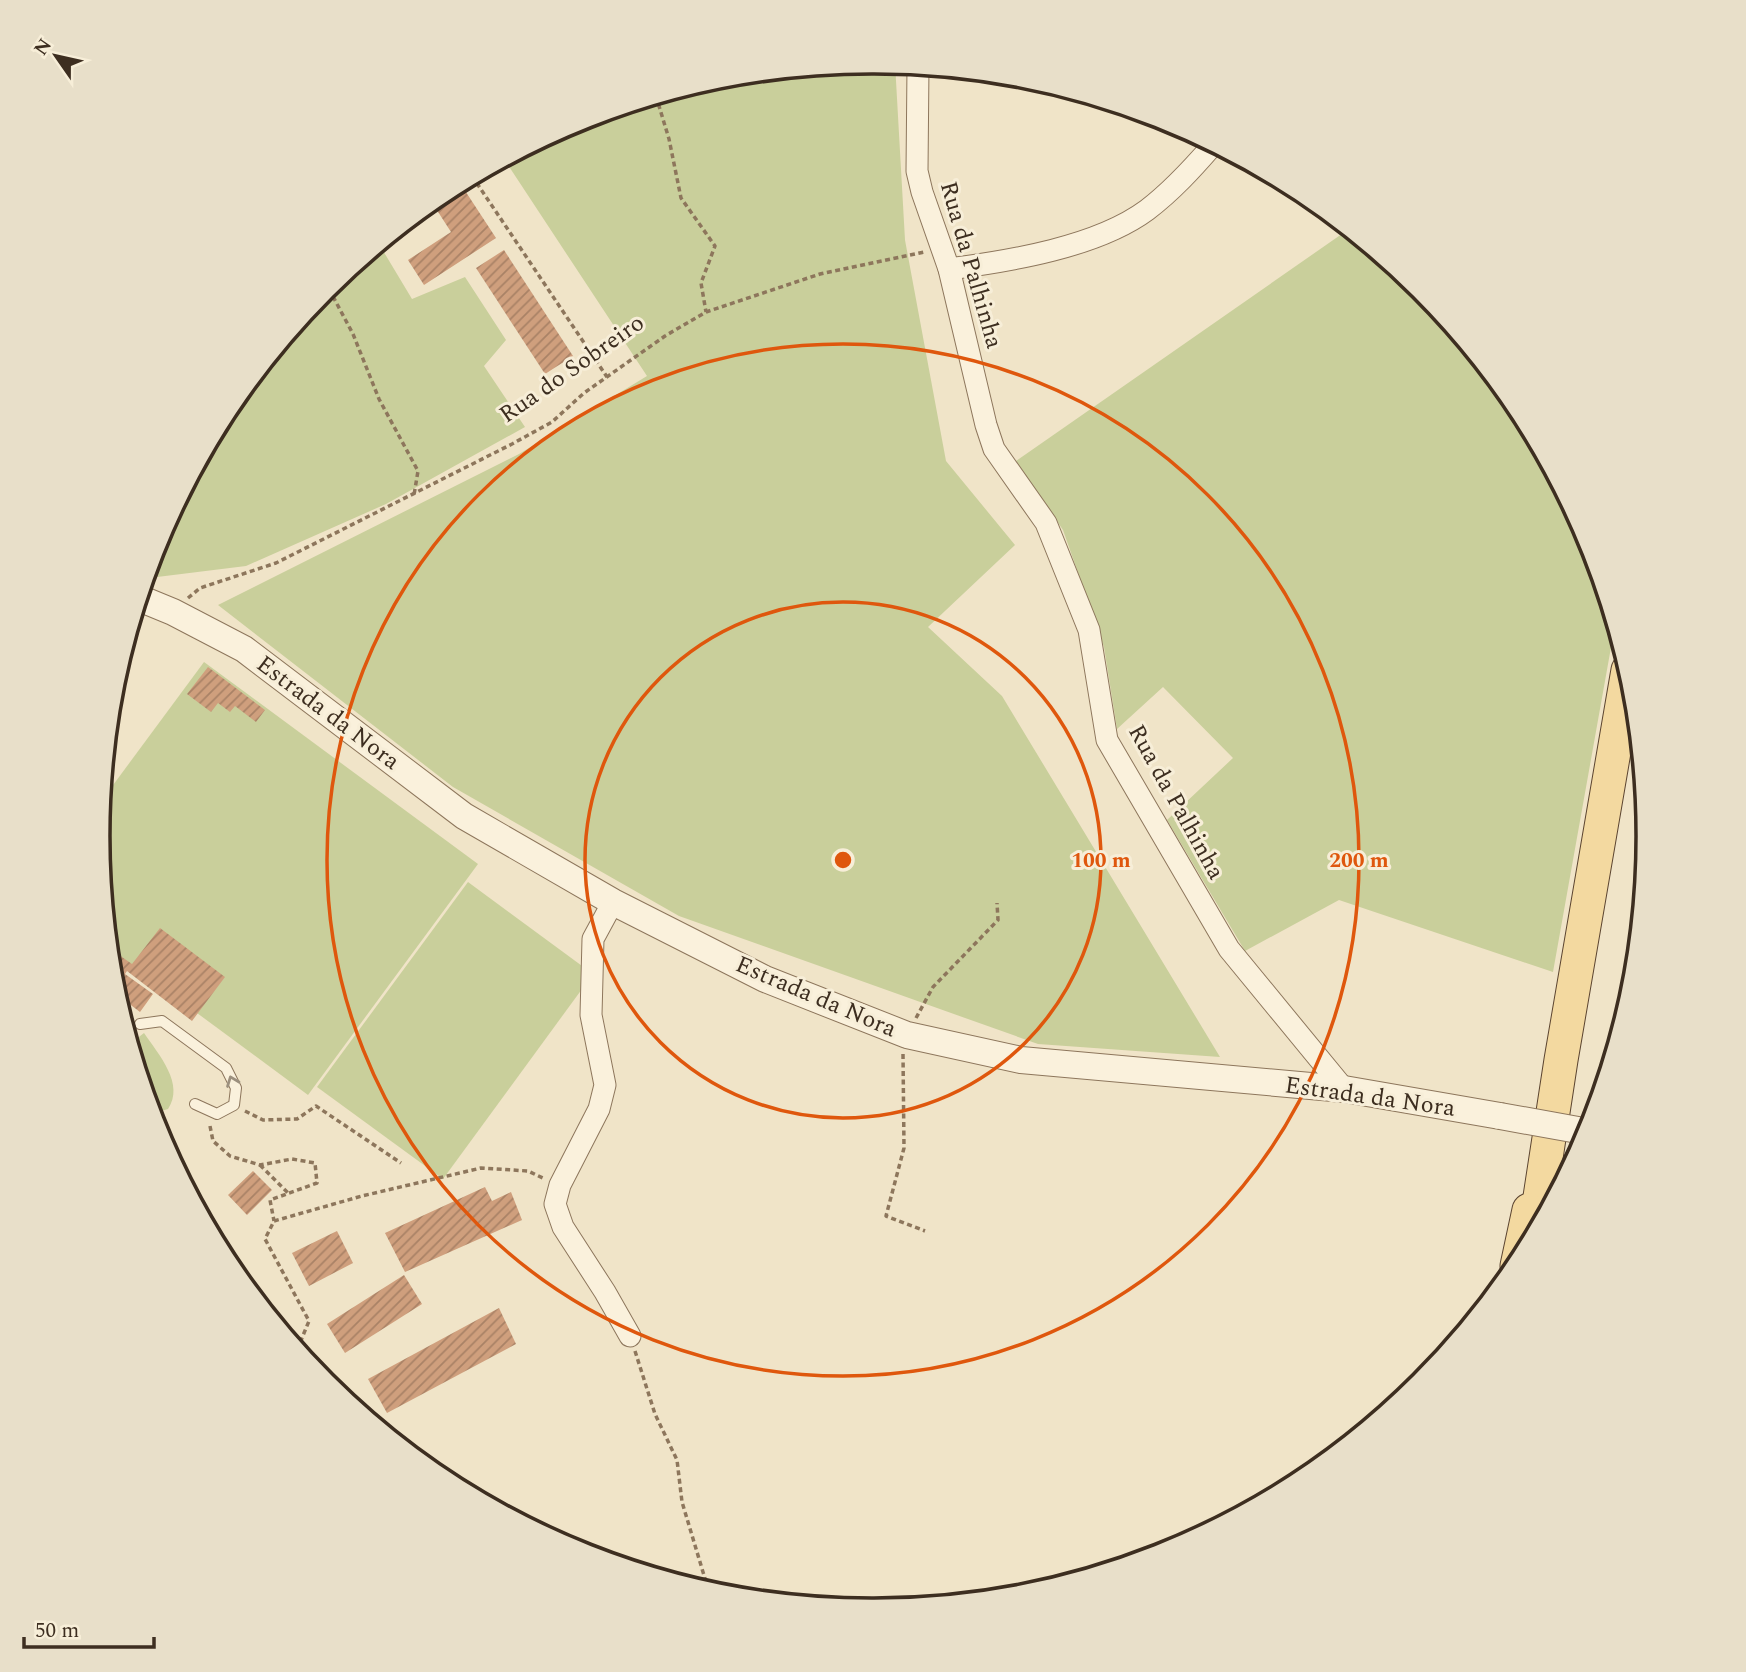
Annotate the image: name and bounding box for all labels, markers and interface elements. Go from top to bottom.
north arrow [21,21,91,91]
text: N [27,33,60,62]
street label: Rua da Palhinha [930,177,1012,353]
street label: Rua do Sobreiro [492,305,652,433]
street label: Estrada da Nora [248,647,408,779]
street label: Rua da Palhinha [1118,718,1234,886]
text: 100 m [1071,845,1131,877]
text: 200 m [1329,845,1389,877]
centre of rings [831,848,855,872]
street label: Estrada da Nora [730,947,902,1047]
street label: Estrada da Nora [1282,1067,1458,1127]
one-way arrow [226,1076,240,1088]
scale bar [24,1606,154,1650]
text: 50 m [35,1615,79,1647]

